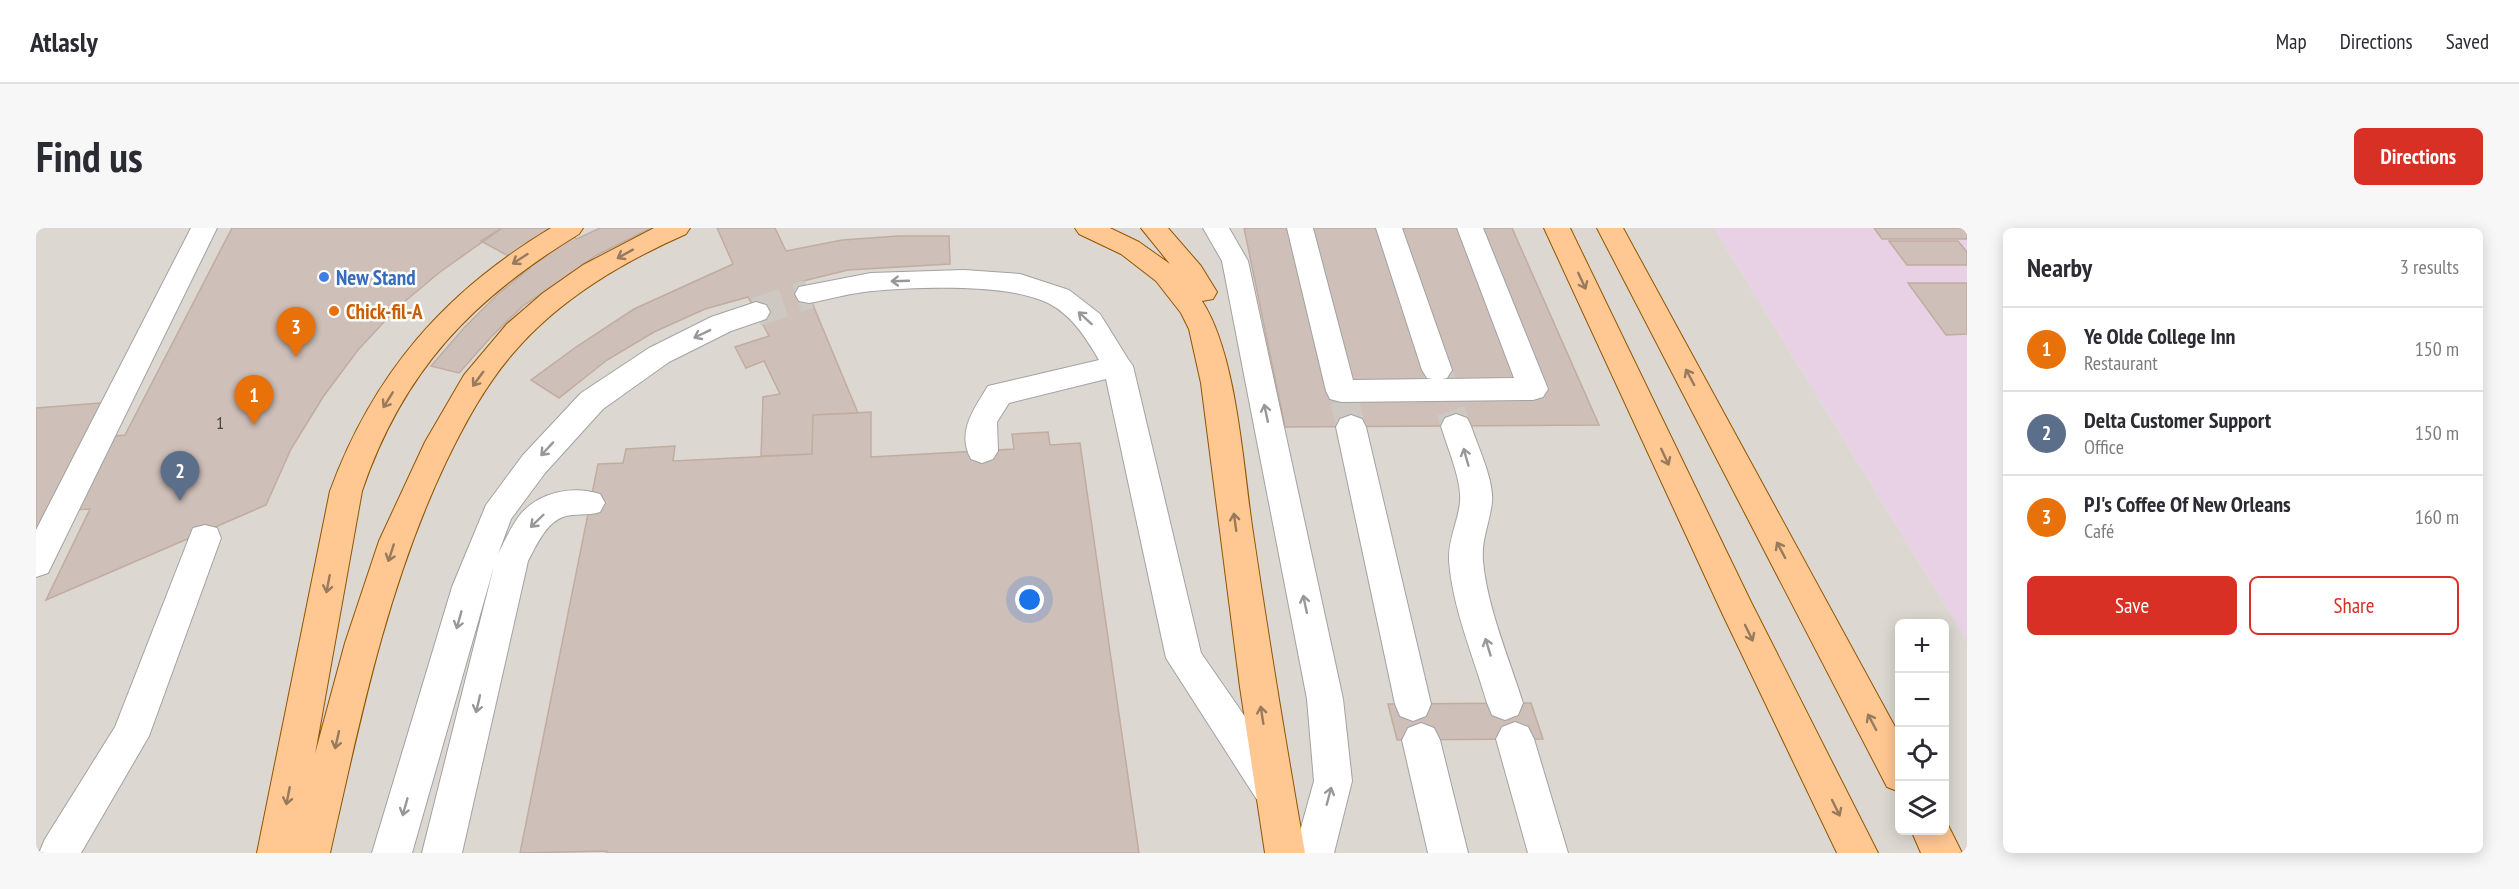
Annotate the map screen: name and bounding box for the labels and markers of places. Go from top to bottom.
place label: New Stand [336,264,416,291]
marker: New Stand [317,270,331,284]
place label: Chick-fil-A [346,298,423,325]
marker: Chick-fil-A [327,304,341,318]
pin: 3 [276,308,316,357]
pin: 1 [234,376,274,425]
pin: 2 [160,452,200,501]

